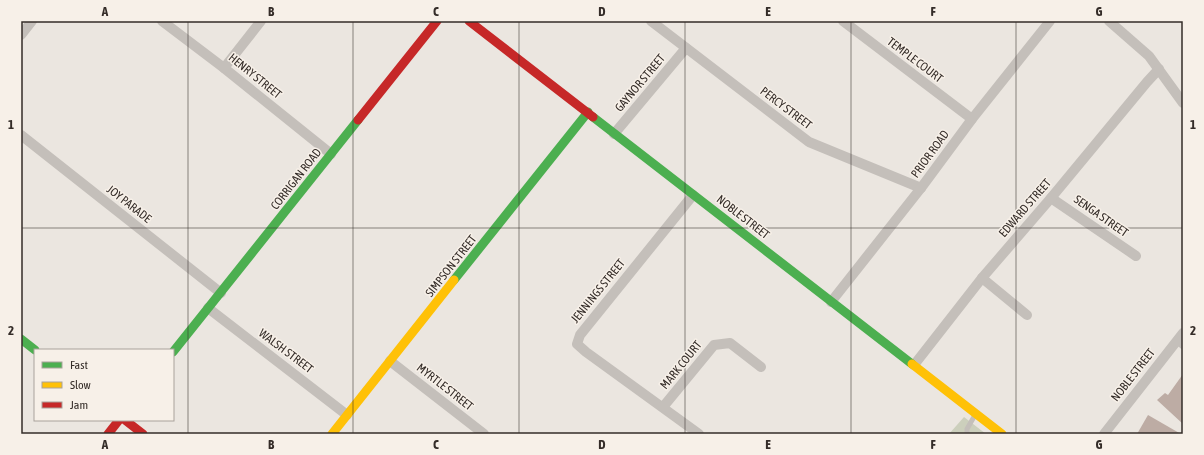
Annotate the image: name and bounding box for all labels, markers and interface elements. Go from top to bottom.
text: A [101,4,109,19]
text: B [268,4,275,19]
text: C [433,4,439,19]
text: D [598,4,606,19]
text: E [765,4,771,19]
text: F [930,4,936,19]
text: G [1096,4,1103,19]
street label: TEMPLE COURT [884,34,946,86]
street label: HENRY STREET [226,50,285,102]
street label: GAYNOR STREET [612,51,668,115]
street label: PERCY STREET [757,84,815,132]
text: 1 [8,117,14,132]
text: 1 [1190,117,1196,132]
street label: PRIOR ROAD [908,127,952,180]
street label: CORRIGAN ROAD [268,145,324,212]
street label: EDWARD STREET [996,176,1054,240]
street label: JOY PARADE [104,182,154,226]
street label: NOBLE STREET [714,192,773,242]
street label: SENGA STREET [1071,192,1131,240]
street label: SIMPSON STREET [423,232,480,300]
street label: JENNINGS STREET [568,256,628,326]
text: 2 [8,323,14,338]
text: 2 [1190,323,1196,338]
street label: WALSH STREET [256,326,317,376]
street label: MARK COURT [657,338,705,392]
street label: NOBLE STREET [1108,345,1158,404]
legend [34,349,174,421]
text: Fast [70,358,88,372]
street label: MYRTLE STREET [414,361,477,414]
text: Slow [70,378,91,392]
text: Jam [70,398,88,412]
text: A [101,437,109,452]
text: B [268,437,275,452]
text: C [433,437,439,452]
text: D [598,437,606,452]
text: E [765,437,771,452]
text: F [930,437,936,452]
text: G [1096,437,1103,452]

